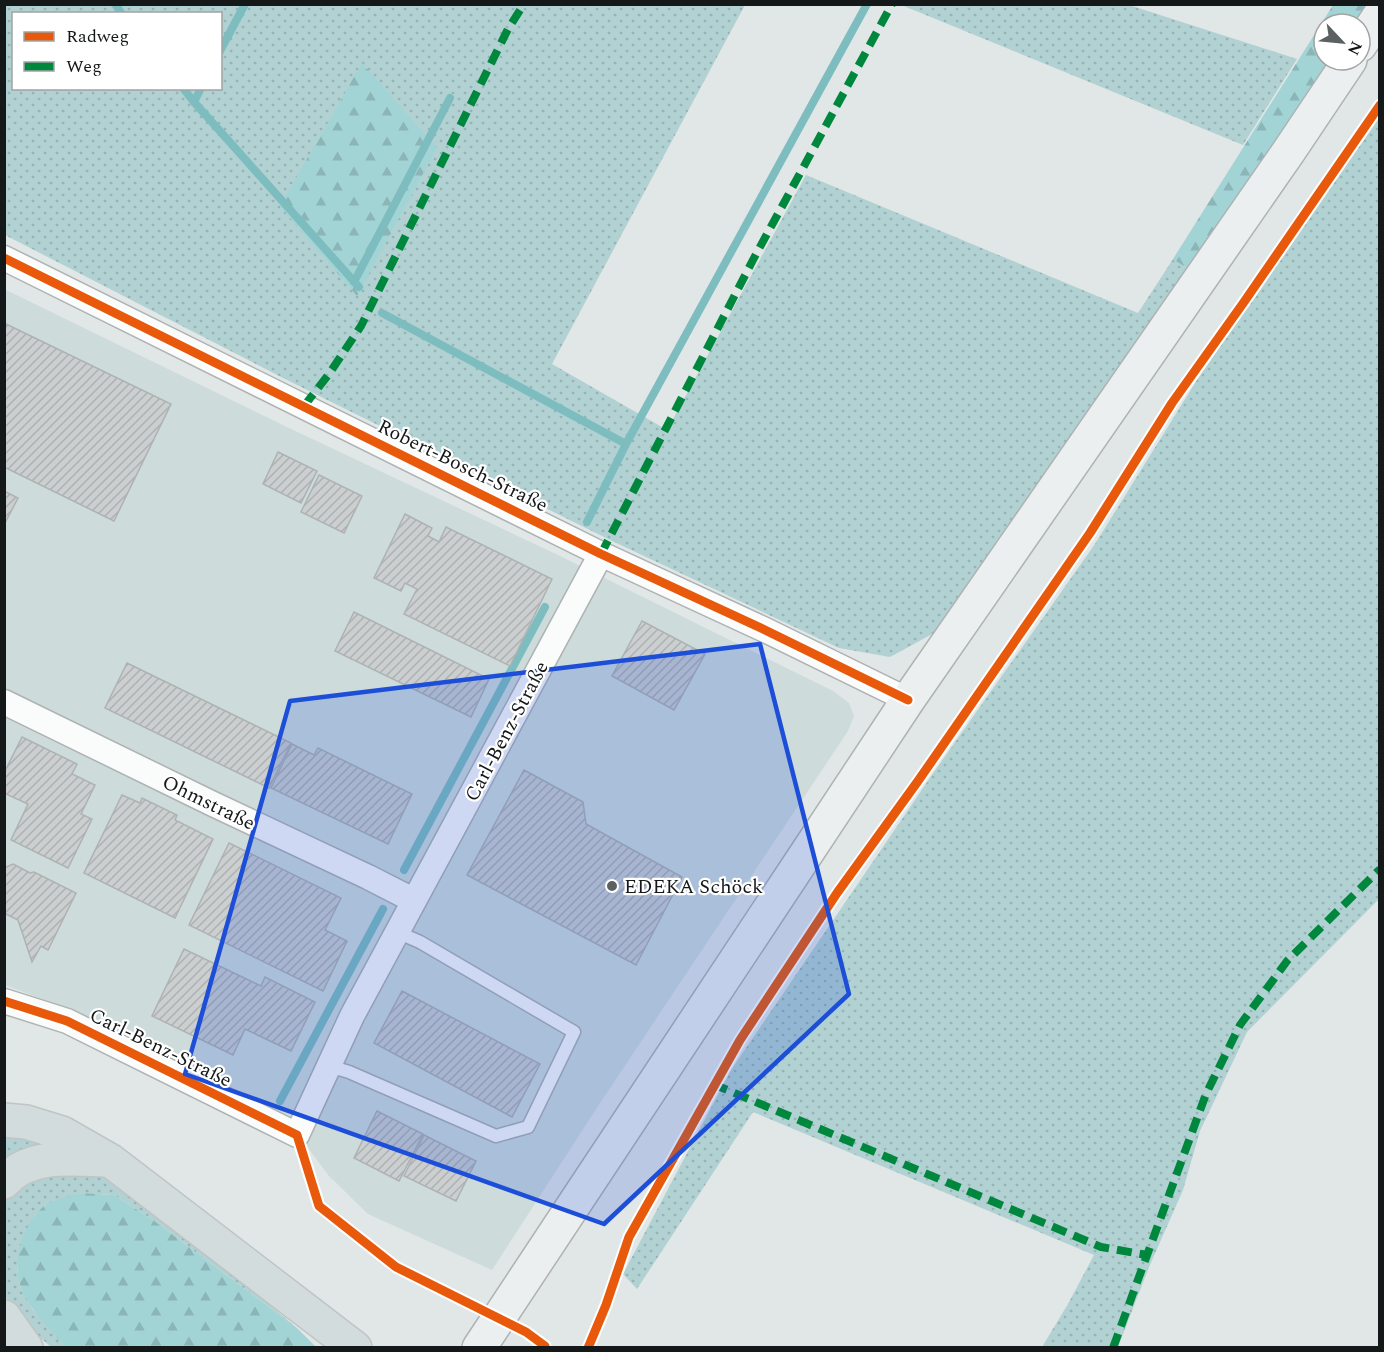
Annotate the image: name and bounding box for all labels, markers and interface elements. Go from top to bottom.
legend [12,12,222,90]
north arrow [1312,12,1372,72]
text: Radweg [66,23,129,50]
text: N [1341,37,1368,59]
text: Weg [66,53,102,80]
street label: Robert-Bosch-Straße [372,412,553,520]
street label: Carl-Benz-Straße [457,656,557,807]
street label: Ohmstraße [157,767,260,838]
place label: EDEKA Schöck [624,872,763,902]
marker: EDEKA Schöck [605,879,619,893]
street label: Carl-Benz-Straße [84,1000,237,1095]

